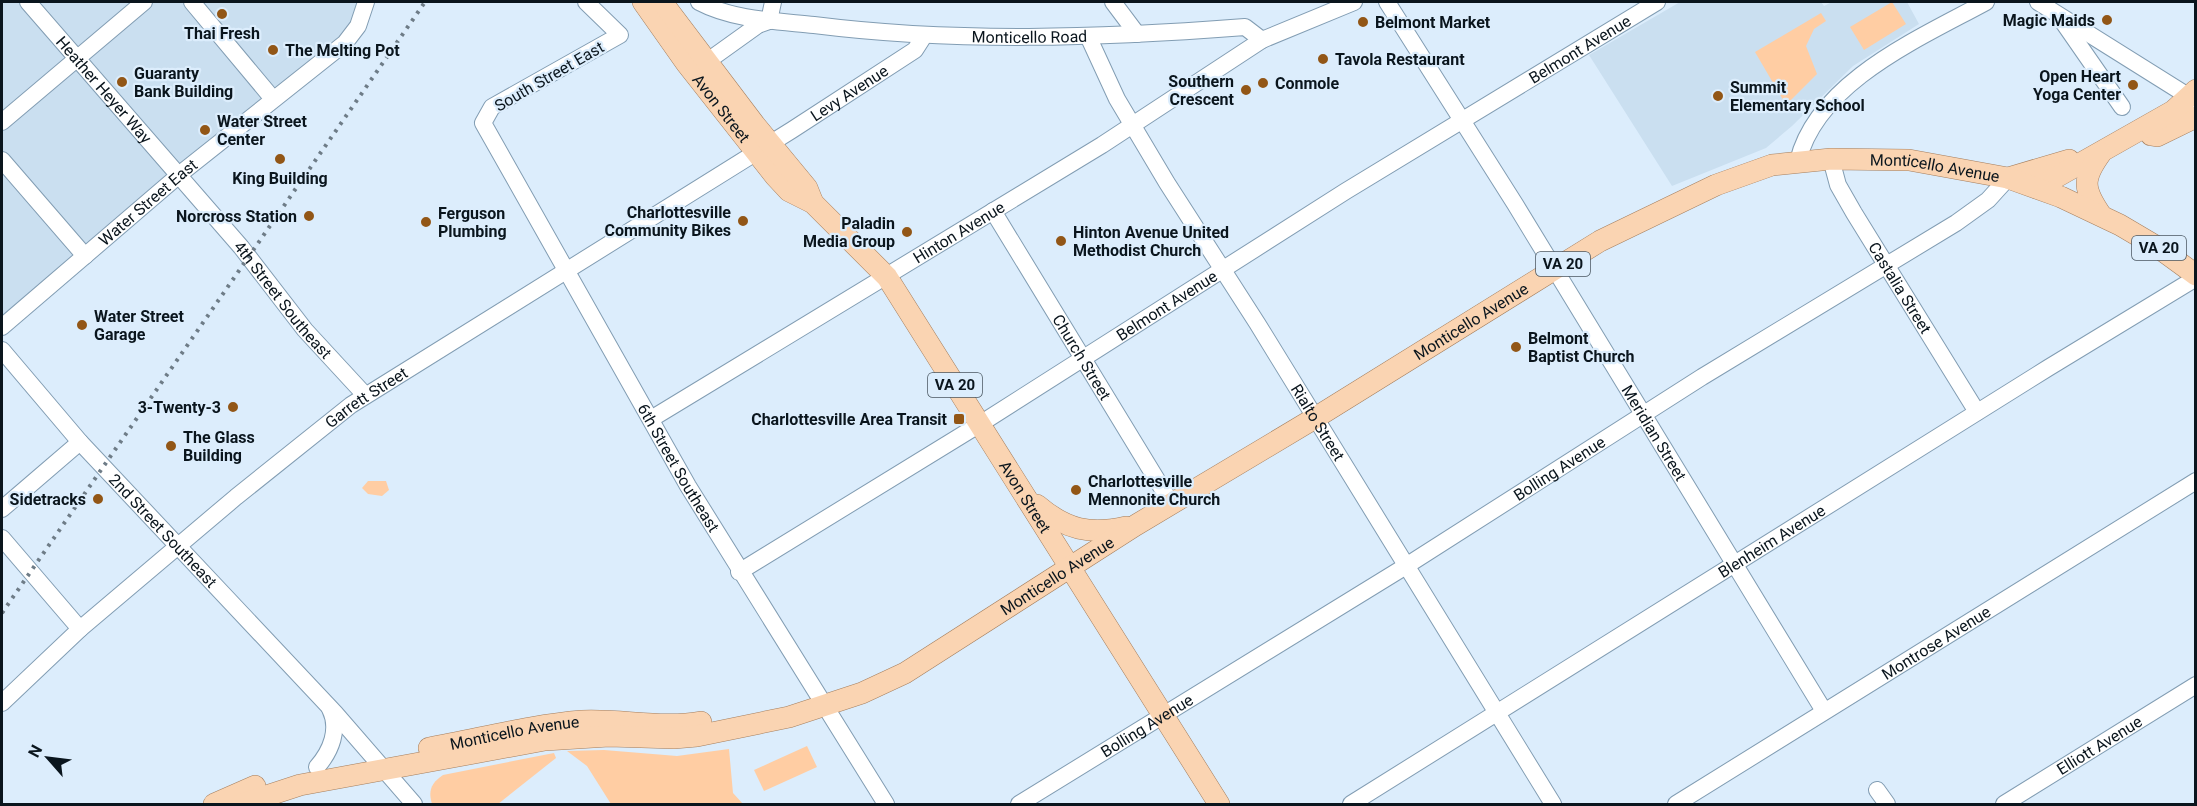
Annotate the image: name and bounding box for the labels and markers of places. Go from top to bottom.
marker: Thai Fresh [215,7,229,21]
place label: Magic Maids [2003,11,2095,30]
place label: Belmont Market [1375,13,1491,32]
marker: Magic Maids [2100,13,2114,27]
marker: Belmont Market [1356,15,1370,29]
place label: Thai Fresh [184,24,260,43]
place label: The Melting Pot [285,41,400,60]
marker: The Melting Pot [266,43,280,57]
place label: Tavola Restaurant [1335,50,1465,69]
marker: Tavola Restaurant [1316,52,1330,66]
place label: Guaranty Bank Building [134,64,233,101]
place label: Open Heart Yoga Center [2033,67,2122,104]
place label: Southern Crescent [1168,72,1235,109]
place label: Conmole [1275,74,1340,93]
marker: Guaranty Bank Building [115,75,129,89]
marker: Conmole [1256,76,1270,90]
place label: Summit Elementary School [1730,78,1865,115]
marker: Open Heart Yoga Center [2126,78,2140,92]
marker: Southern Crescent [1239,83,1253,97]
marker: Summit Elementary School [1711,89,1725,103]
place label: Water Street Center [217,112,307,149]
marker: Water Street Center [198,123,212,137]
marker: King Building [273,152,287,166]
place label: King Building [232,169,328,188]
place label: Charlottesville Community Bikes [604,203,731,240]
place label: Ferguson Plumbing [438,204,507,241]
place label: Norcross Station [176,207,297,226]
marker: Norcross Station [302,209,316,223]
marker: Charlottesville Community Bikes [736,214,750,228]
place label: Paladin Media Group [803,214,895,251]
marker: Ferguson Plumbing [419,215,433,229]
place label: Hinton Avenue United Methodist Church [1073,223,1229,260]
marker: Paladin Media Group [900,225,914,239]
marker: Hinton Avenue United Methodist Church [1054,234,1068,248]
place label: Water Street Garage [94,307,184,344]
marker: Water Street Garage [75,318,89,332]
place label: Belmont Baptist Church [1528,329,1634,366]
marker: Belmont Baptist Church [1509,340,1523,354]
place label: 3-Twenty-3 [138,398,221,417]
marker: 3-Twenty-3 [226,400,240,414]
place label: Charlottesville Area Transit [751,410,948,429]
marker: Charlottesville Area Transit [952,412,966,426]
place label: The Glass Building [183,428,255,465]
marker: The Glass Building [164,439,178,453]
place label: Charlottesville Mennonite Church [1088,472,1220,509]
marker: Charlottesville Mennonite Church [1069,483,1083,497]
place label: Sidetracks [10,490,86,509]
marker: Sidetracks [91,492,105,506]

